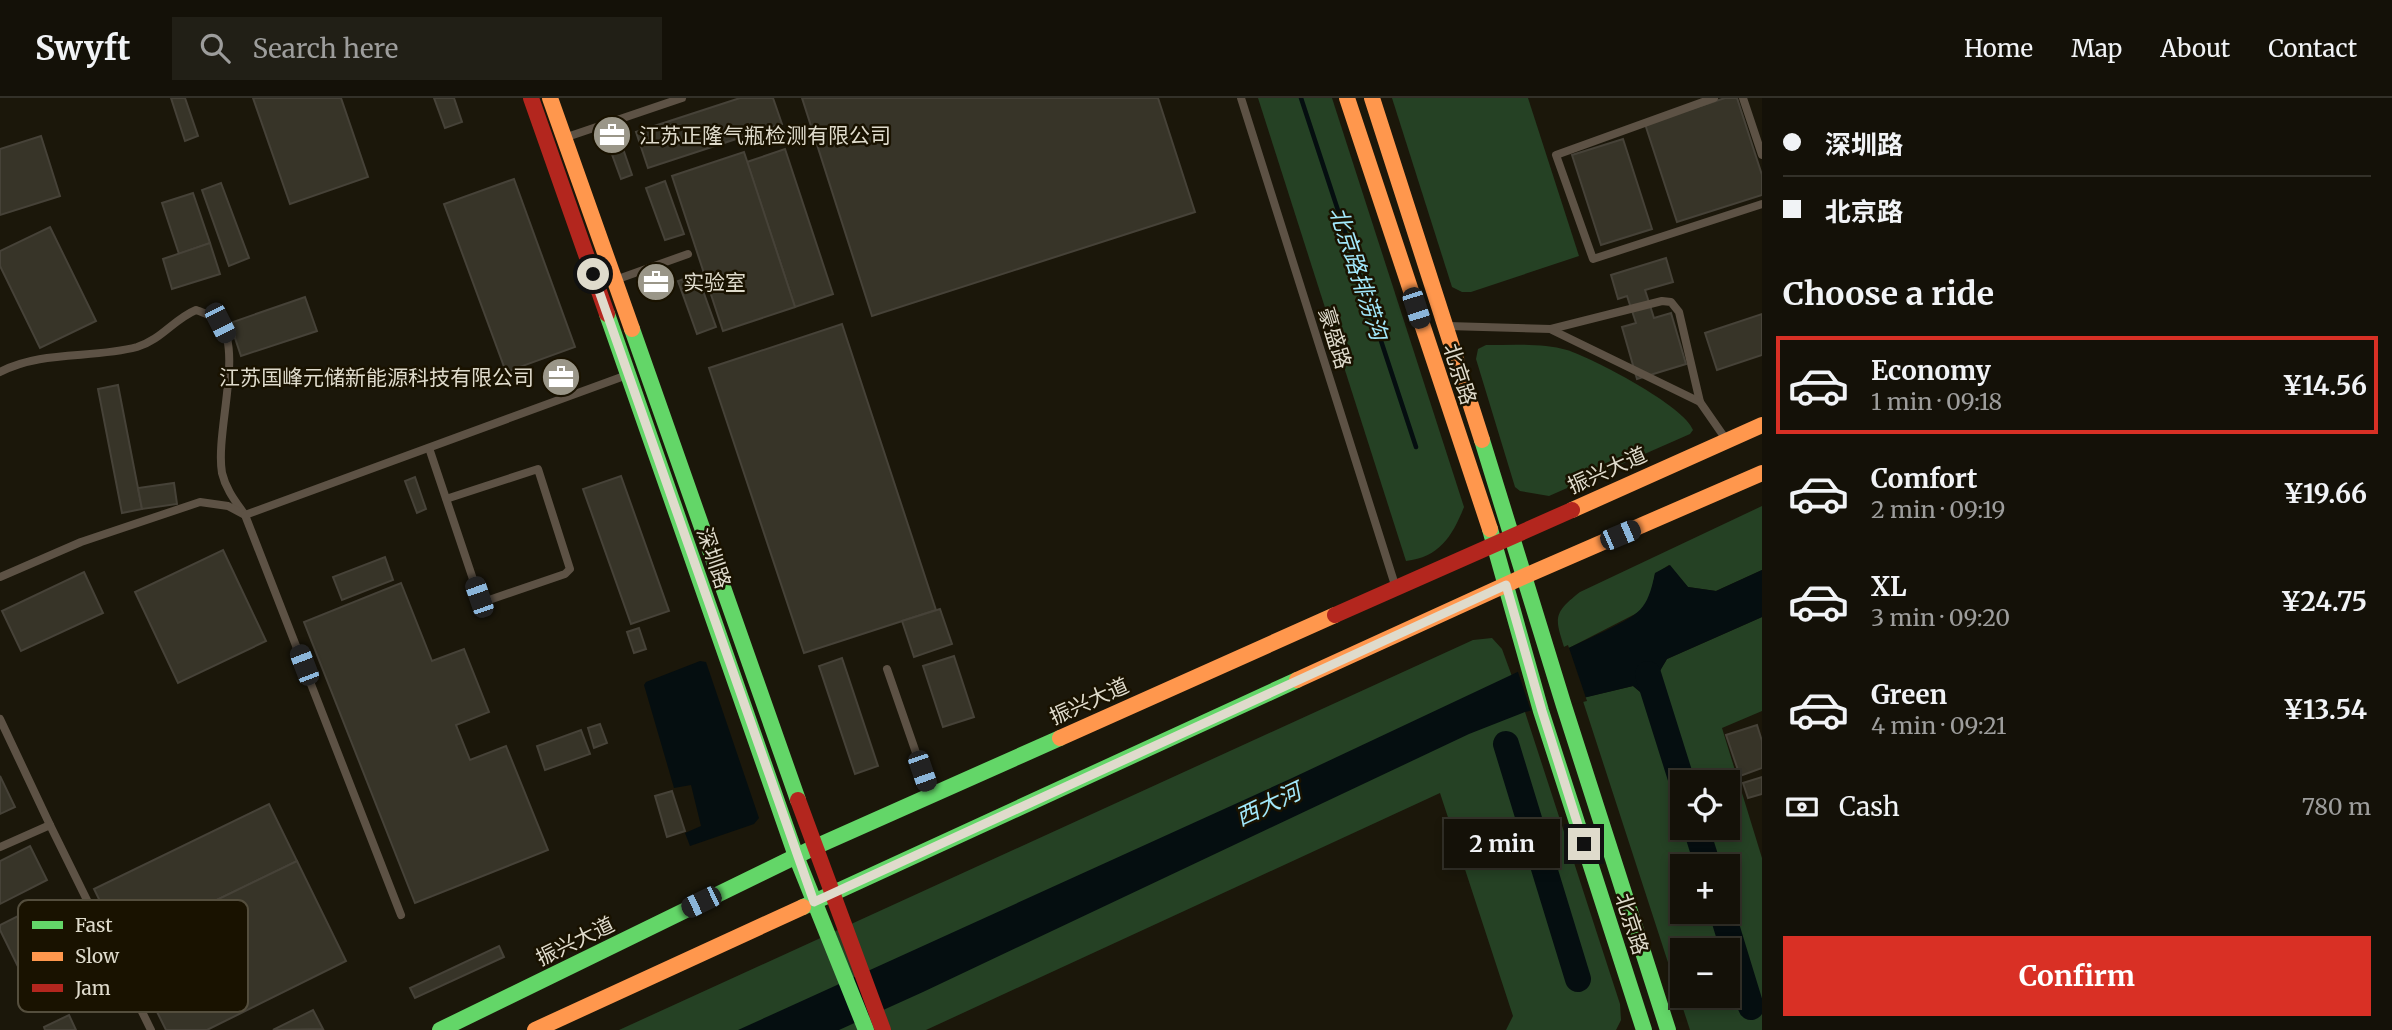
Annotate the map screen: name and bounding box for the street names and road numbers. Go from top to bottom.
street label: 豪盛路 [1313,304,1357,372]
street label: 北京路 [1437,340,1483,408]
street label: 振兴大道 [1563,441,1651,499]
street label: 深圳路 [691,524,737,592]
street label: 振兴大道 [1045,672,1133,730]
street label: 北京路 [1609,890,1655,958]
street label: 振兴大道 [531,910,619,972]

